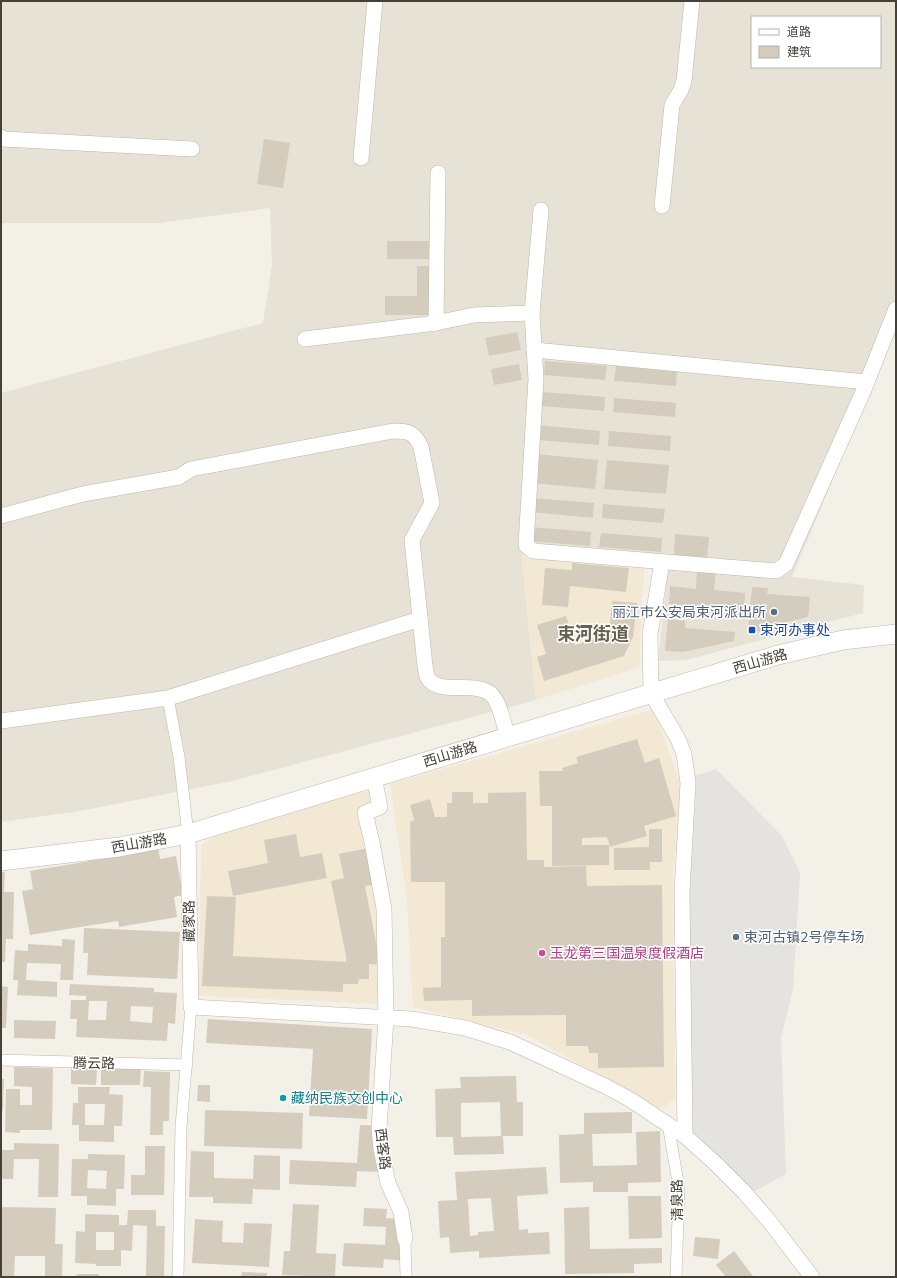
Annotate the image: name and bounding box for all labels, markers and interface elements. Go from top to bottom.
legend [751,16,881,68]
text: 道路 [787,24,811,39]
text: 建筑 [787,44,811,59]
place label: 丽江市公安局束河派出所 [612,603,766,621]
marker: 丽江市公安局束河派出所 [769,607,779,617]
place label: 束河办事处 [760,621,830,639]
district label: 束河街道 [557,622,629,645]
marker: 束河办事处 [747,625,757,635]
street label: 西山游路 [731,645,789,677]
street label: 西山游路 [421,737,479,771]
street label: 西山游路 [110,829,168,857]
street label: 藏家路 [180,900,198,942]
place label: 束河古镇2号停车场 [744,928,864,946]
marker: 束河古镇2号停车场 [731,932,741,942]
place label: 玉龙第三国温泉度假酒店 [550,944,704,962]
marker: 玉龙第三国温泉度假酒店 [537,948,547,958]
street label: 腾云路 [73,1054,115,1072]
place label: 藏纳民族文创中心 [291,1089,403,1107]
marker: 藏纳民族文创中心 [278,1093,288,1103]
street label: 西客路 [372,1127,394,1171]
street label: 清泉路 [668,1179,686,1221]

